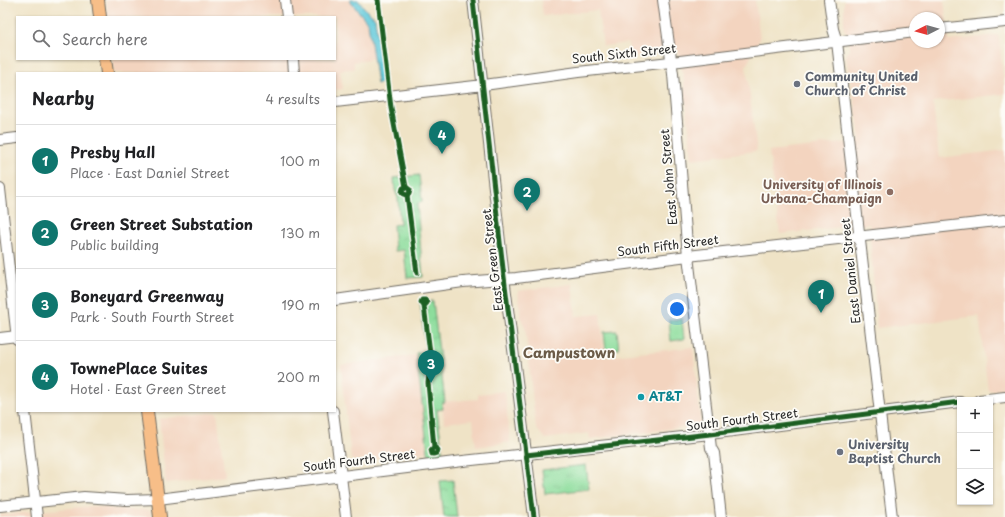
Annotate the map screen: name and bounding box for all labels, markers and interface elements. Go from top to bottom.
north arrow [909,12,945,48]
search box [16,16,336,60]
icon: search [30,27,52,49]
text: Search here [62,27,148,50]
street label: South Sixth Street [571,39,677,67]
place label: Community United Church of Christ [805,67,919,99]
marker: Community United Church of Christ [792,79,802,89]
text: Nearby [32,85,94,111]
text: 4 results [266,89,320,108]
pin: 4 [429,121,455,154]
street label: East John Street [655,128,681,226]
text: Presby Hall [70,140,155,163]
text: 1 [42,151,48,170]
text: 100 m [280,151,320,170]
text: Place · East Daniel Street [70,163,229,182]
place label: University of Illinois Urbana-Champaign [761,175,882,207]
pin: 2 [514,178,540,211]
marker: University of Illinois Urbana-Champaign [885,187,895,197]
street label: East Green Street [477,208,507,312]
text: Green Street Substation [70,212,253,235]
street label: East Daniel Street [836,217,864,325]
text: 2 [40,223,50,242]
text: 130 m [281,223,320,242]
street label: South Fifth Street [616,230,720,260]
text: Public building [70,235,159,254]
pin: 1 [808,280,834,313]
text: Boneyard Greenway [70,284,224,307]
text: 3 [41,295,49,314]
text: 190 m [281,295,320,314]
your location [667,299,687,319]
text: Park · South Fourth Street [70,307,234,326]
district label: Campustown [523,342,615,363]
pin: 3 [418,350,444,383]
text: TownePlace Suites [70,356,208,379]
text: 4 [41,367,49,386]
text: 200 m [277,367,320,386]
text: Hotel · East Green Street [70,379,226,398]
place label: AT&T [649,387,683,405]
marker: AT&T [636,392,646,402]
map controls [957,397,993,505]
button: + [957,397,993,433]
street label: South Fourth Street [685,403,799,435]
button: − [957,433,993,469]
place label: University Baptist Church [848,435,941,467]
street label: South Fourth Street [302,444,416,476]
marker: University Baptist Church [835,447,845,457]
button: layers [957,469,993,505]

